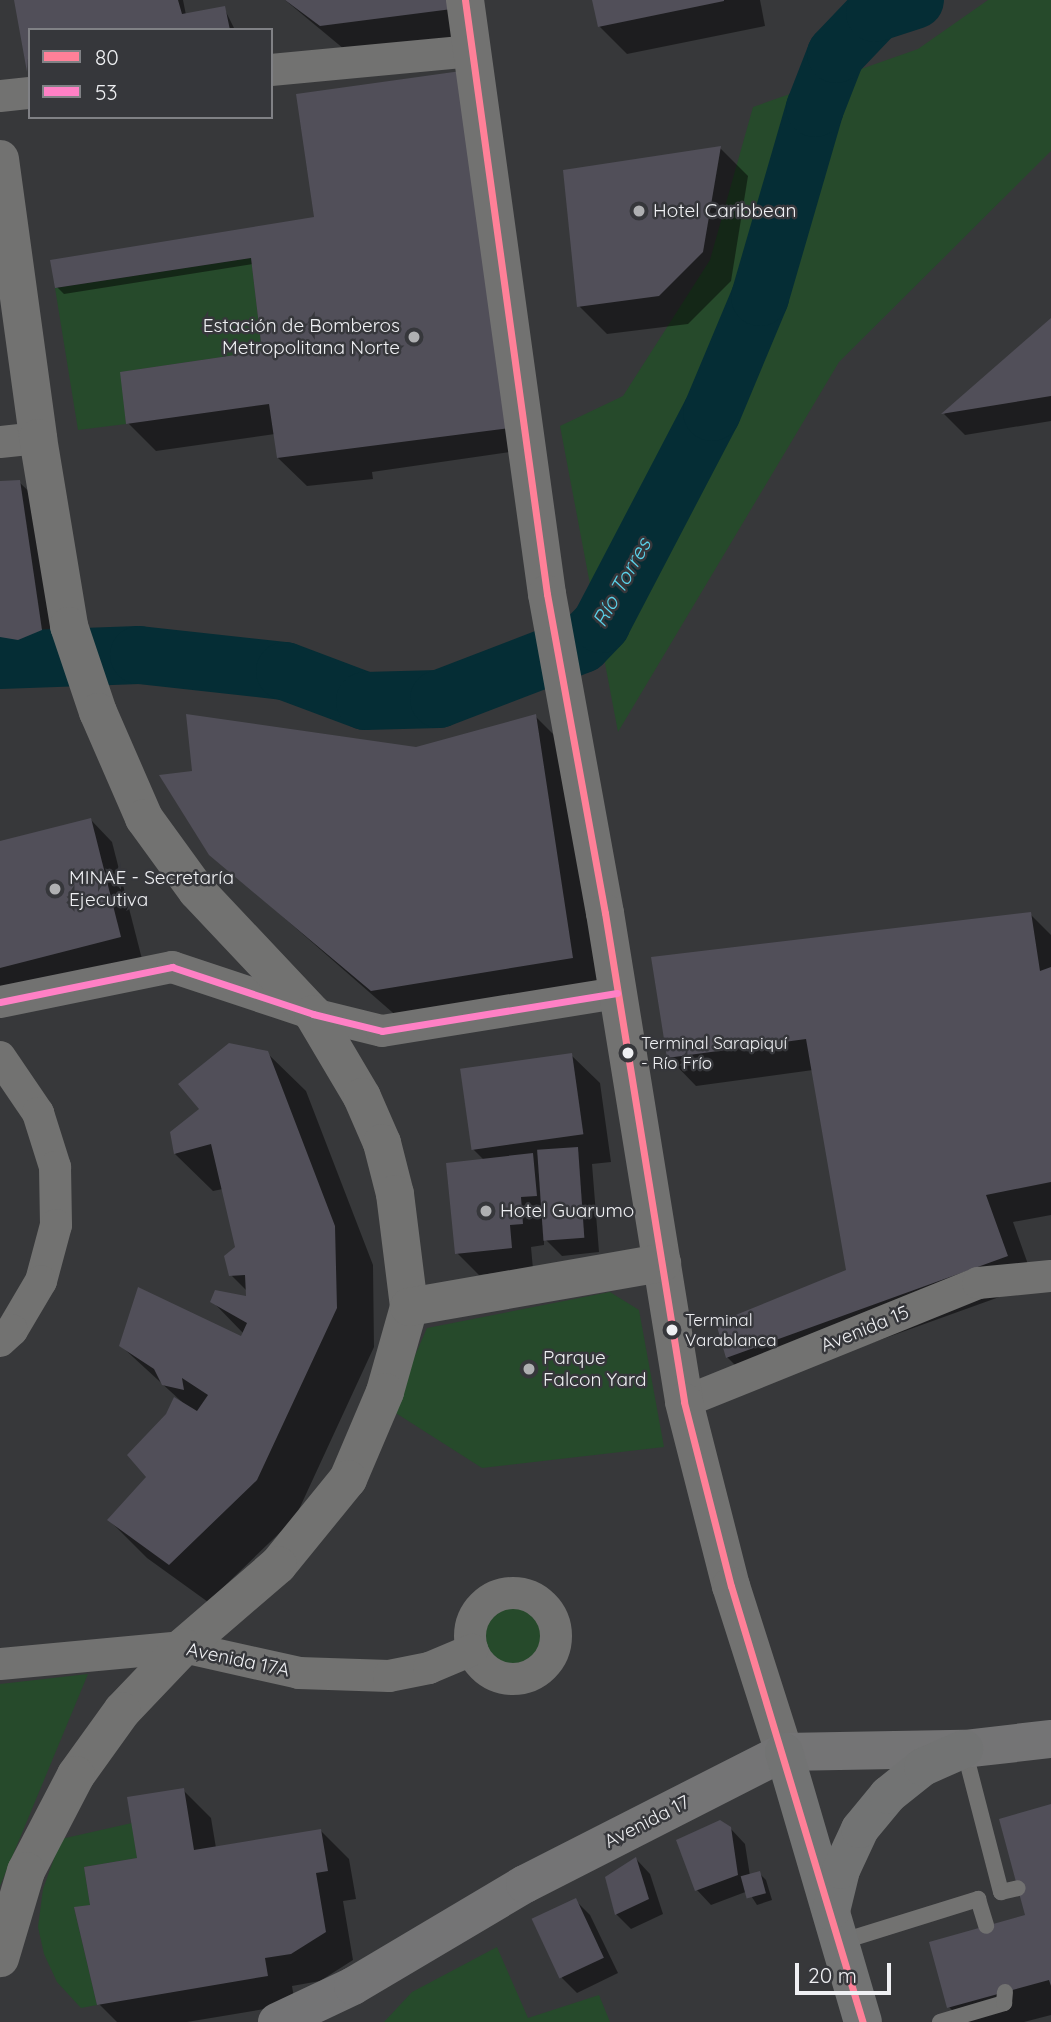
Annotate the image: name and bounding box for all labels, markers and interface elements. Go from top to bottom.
legend [28,28,273,119]
text: 80 [95,44,119,70]
text: 53 [95,79,117,105]
place label: Hotel Caribbean [653,200,796,222]
marker: Hotel Caribbean [631,203,647,219]
place label: Estación de Bomberos Metropolitana Norte [203,315,400,359]
marker: Estación de Bomberos Metropolitana Norte [406,329,422,345]
water label: Río Torres [586,533,656,631]
place label: MINAE - Secretaría Ejecutiva [69,867,234,911]
marker: MINAE - Secretaría Ejecutiva [47,881,63,897]
place label: Terminal Sarapiquí - Río Frío [641,1033,787,1073]
marker: Terminal Sarapiquí - Río Frío [621,1046,635,1060]
place label: Hotel Guarumo [500,1200,634,1222]
marker: Hotel Guarumo [478,1203,494,1219]
street label: Avenida 15 [818,1301,912,1357]
place label: Terminal Varablanca [685,1310,776,1350]
marker: Terminal Varablanca [665,1323,679,1337]
place label: Parque Falcon Yard [543,1347,646,1391]
marker: Parque Falcon Yard [521,1361,537,1377]
street label: Avenida 17A [184,1638,292,1682]
street label: Avenida 17 [601,1791,693,1853]
scale bar [799,1948,895,1992]
text: 20 m [808,1962,857,1988]

